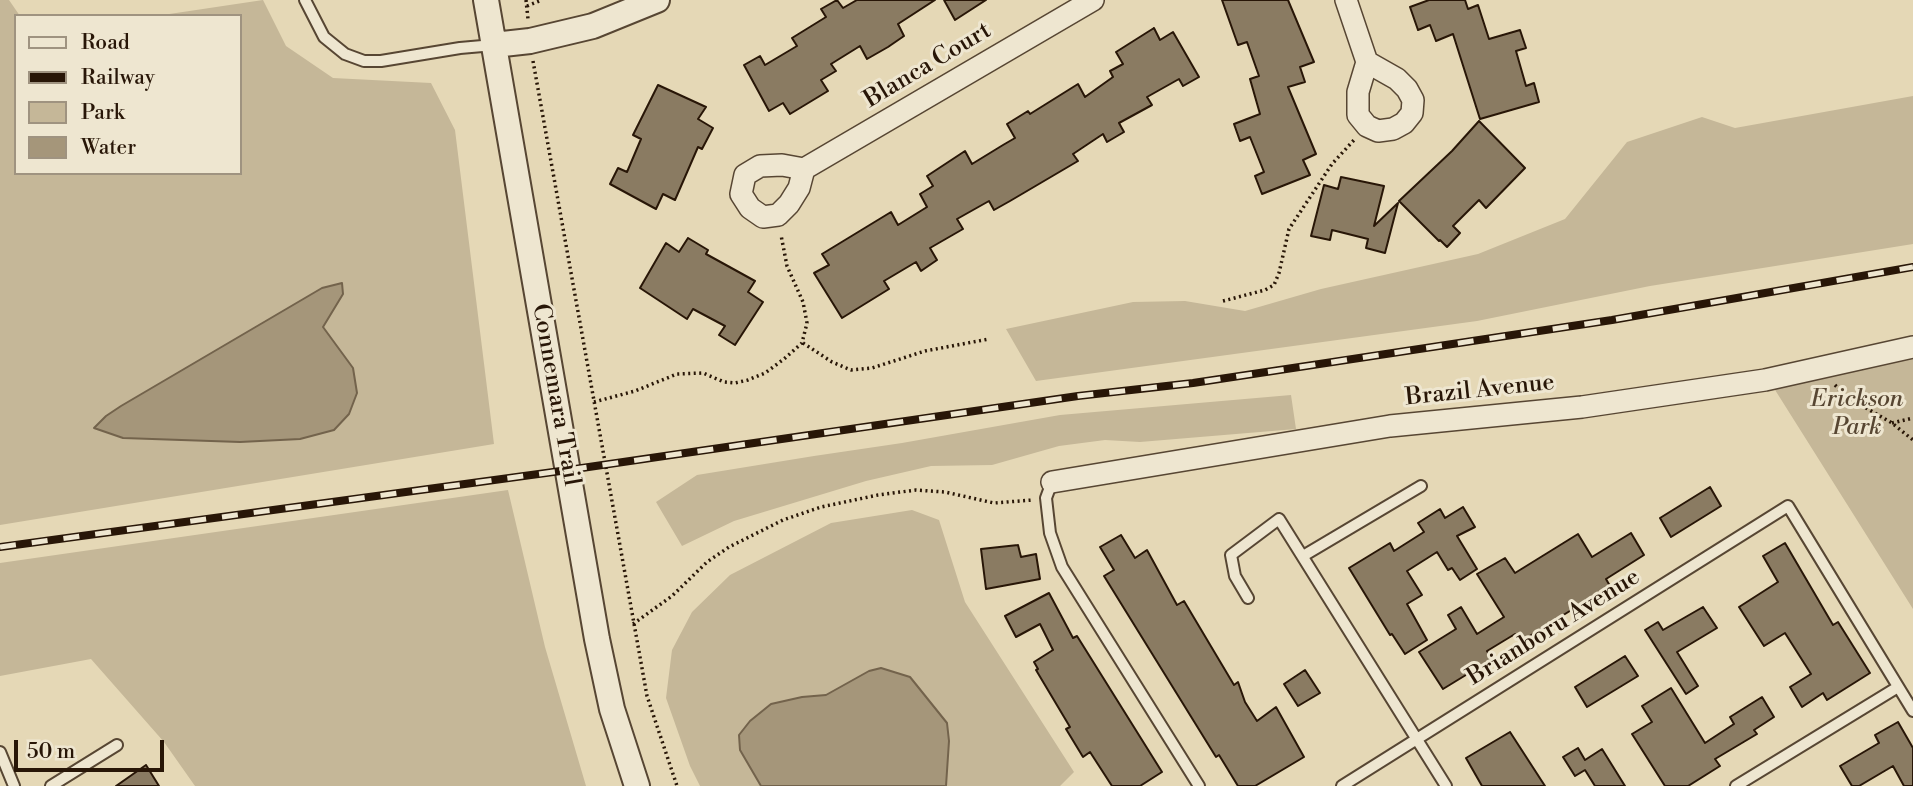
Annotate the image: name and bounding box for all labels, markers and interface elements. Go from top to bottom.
legend [14,14,242,175]
street label: Blanca Court [859,17,997,115]
text: Road [81,30,130,56]
text: Railway [81,65,155,91]
text: Park [81,100,125,126]
text: Water [81,135,136,161]
street label: Connemara Trail [525,302,585,488]
street label: Brazil Avenue [1404,369,1556,413]
park label: Erickson Park [1811,386,1903,442]
street label: Brianboru Avenue [1462,563,1646,693]
scale bar [18,726,168,770]
text: 50 m [27,739,75,765]

